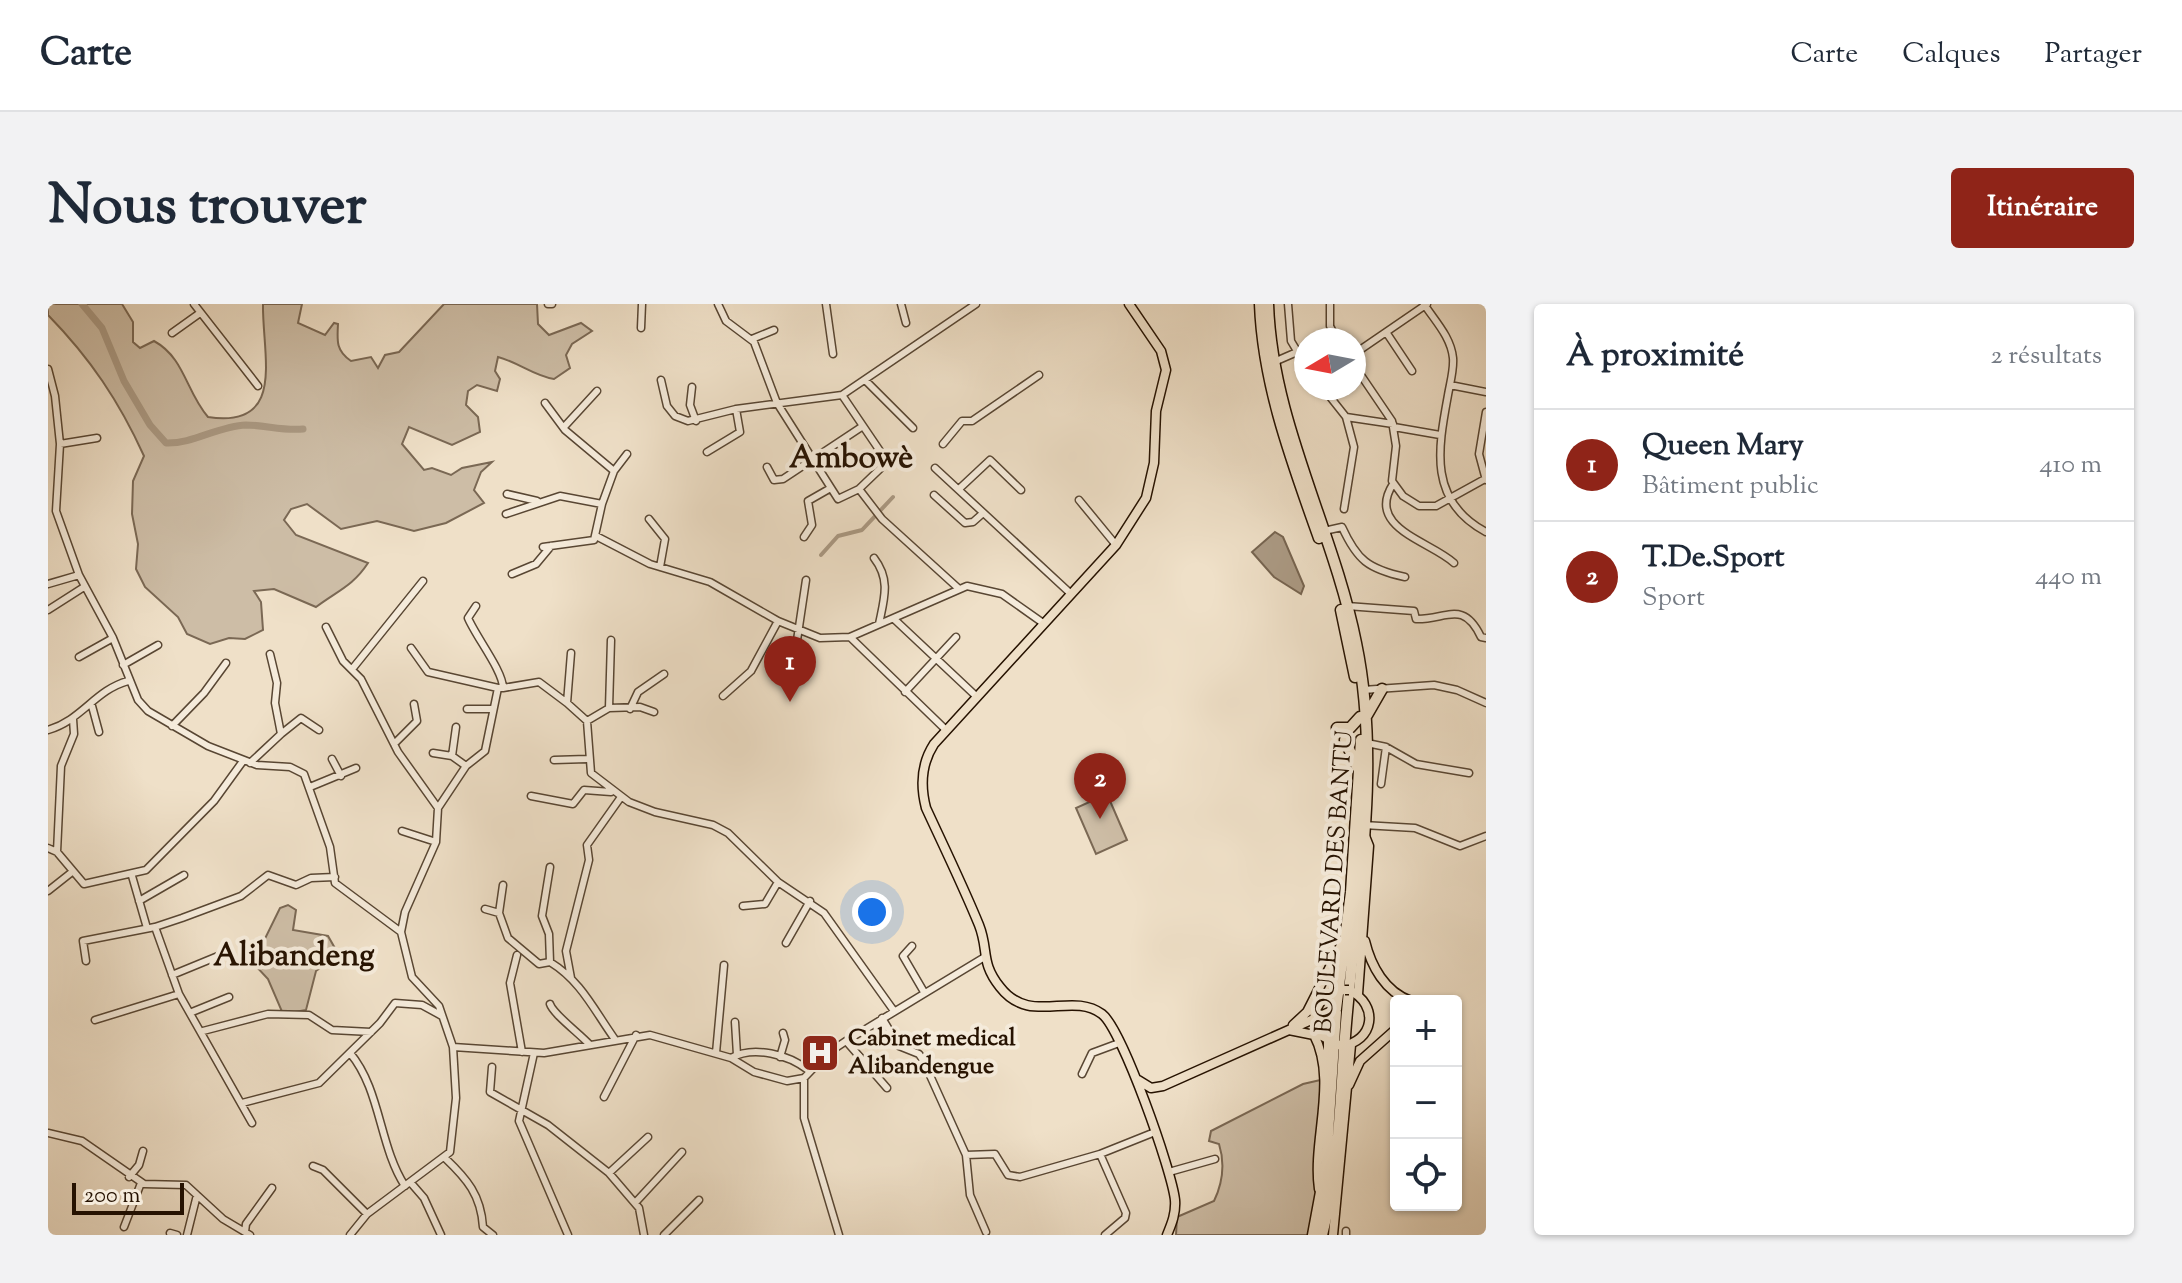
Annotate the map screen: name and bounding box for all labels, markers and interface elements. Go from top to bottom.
text: Carte [40,28,132,82]
text: Carte [1790,35,1858,75]
text: Calques [1902,35,2000,75]
text: Partager [2044,35,2142,75]
text: Nous trouver [48,168,367,249]
button: Itinéraire [1951,168,2134,248]
north arrow [1294,328,1366,400]
text: À proximité [1566,332,1744,381]
text: 2 résultats [1991,338,2102,375]
text: Queen Mary [1642,425,1804,468]
district label: Ambowè [789,436,913,482]
text: 1 [1588,447,1596,484]
text: 410 m [2040,447,2102,484]
text: Bâtiment public [1642,468,1819,505]
text: T.De.Sport [1642,537,1785,580]
text: 2 [1586,559,1598,596]
text: 440 m [2035,559,2102,596]
text: Sport [1642,580,1705,617]
pin: 1 [764,636,816,702]
street label: BOULEVARD DES BANTU [1307,729,1363,1034]
pin: 2 [1074,753,1126,819]
your location [852,892,892,932]
district label: Alibandeng [213,934,375,980]
map controls [1390,995,1462,1211]
button: + [1390,995,1462,1067]
place label: Cabinet medical Alibandengue [848,1022,1016,1084]
hospital icon: Cabinet medical Alibandengue [799,1032,841,1074]
button: − [1390,1067,1462,1139]
button: locate [1390,1139,1462,1211]
scale bar [72,1179,184,1215]
text: 200 m [84,1181,140,1213]

